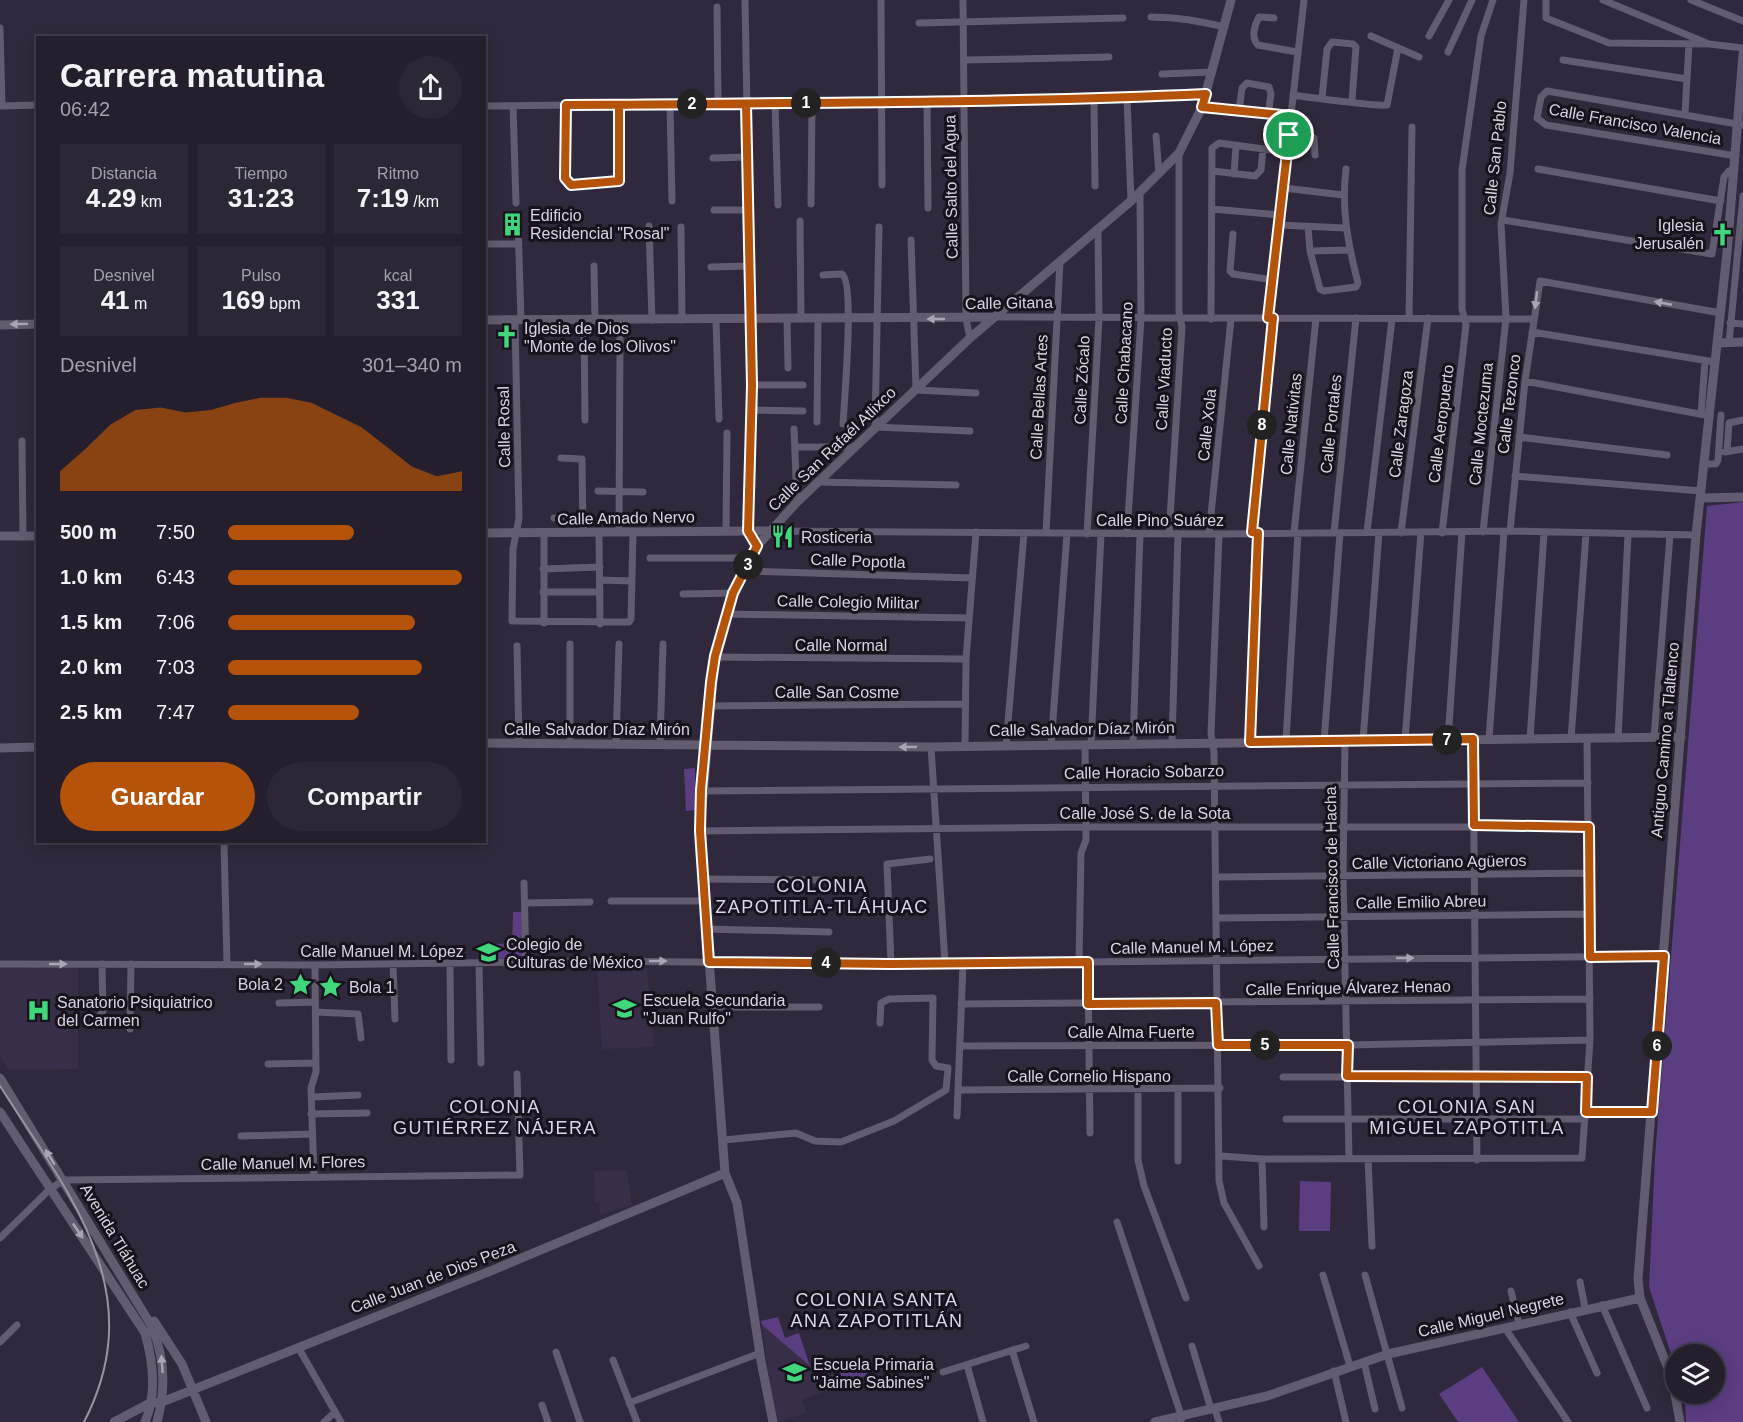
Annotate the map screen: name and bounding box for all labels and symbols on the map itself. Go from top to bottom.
pin: 1 [791,88,821,118]
pin: 2 [677,89,707,119]
street label: Calle San Pablo [1481,100,1509,216]
street label: Calle Francisco Valencia [1547,100,1723,148]
pin [1263,109,1314,160]
street label: Calle Salto del Agua [941,115,961,259]
place label: Edificio Residencial "Rosal" [530,207,669,242]
building icon: Edificio Residencial "Rosal" [499,211,525,237]
place label: Iglesia Jerusalén [1635,217,1704,252]
church icon: Iglesia Jerusalén [1709,221,1735,247]
one-way arrow [1532,290,1541,309]
street label: Calle Gitana [965,294,1053,312]
one-way arrow [1654,298,1673,307]
street label: Calle Chabacano [1112,301,1136,425]
one-way arrow [926,314,945,324]
one-way arrow [9,319,28,329]
place label: Iglesia de Dios "Monte de los Olivos" [524,320,676,355]
church icon: Iglesia de Dios "Monte de los Olivos" [493,324,519,350]
street label: Calle Viaducto [1153,327,1175,431]
street label: Calle Bellas Artes [1027,334,1051,460]
street label: Calle Zócalo [1071,335,1093,425]
street label: Calle Tezonco [1494,353,1524,455]
street label: Calle Moctezuma [1466,362,1496,486]
street label: Calle Aeropuerto [1425,364,1457,484]
street label: Calle Zaragoza [1386,369,1416,479]
street label: Calle Nativitas [1277,372,1305,476]
street label: Calle Portales [1317,374,1345,474]
street label: Calle San Rafaél Atlixco [765,384,899,514]
street label: Calle Rosal [495,386,513,468]
street label: Calle Xola [1195,388,1219,462]
pin: 8 [1247,410,1277,440]
street label: Calle Amado Nervo [557,508,695,528]
street label: Calle Pino Suárez [1096,512,1224,529]
restaurant icon: Rosticeria [770,524,796,550]
place label: Rosticeria [801,529,872,546]
pin: 3 [733,550,763,580]
street label: Calle Popotla [810,551,906,571]
street label: Calle Colegio Militar [777,592,920,612]
street label: Calle Normal [795,637,887,654]
street label: Antiguo Camino a Tlaltenco [1648,641,1682,839]
street label: Calle San Cosme [775,684,899,701]
street label: Calle Salvador Díaz Mirón [989,719,1175,739]
street label: Calle Salvador Díaz Mirón [504,721,690,738]
pin: 7 [1432,725,1462,755]
one-way arrow [899,742,918,752]
street label: Calle Horacio Sobarzo [1064,762,1224,782]
street label: Calle Francisco de Hacha [1322,786,1342,970]
street label: Calle José S. de la Sota [1060,805,1230,822]
street label: Calle Victoriano Agüeros [1351,852,1527,872]
district label: COLONIA ZAPOTITLA-TLÁHUAC [715,876,929,917]
street label: Calle Emilio Abreu [1355,892,1487,912]
place label: Colegio de Culturas de México [506,936,643,971]
street label: Calle Manuel M. López [1110,937,1274,957]
school or university icon: Colegio de Culturas de México [475,940,501,966]
street label: Calle Manuel M. López [300,943,464,960]
pin: 4 [811,948,841,978]
one-way arrow [1396,953,1415,963]
one-way arrow [649,956,668,966]
one-way arrow [49,959,68,969]
one-way arrow [244,959,263,969]
place icon: Bola 2 [288,971,314,997]
place icon: Bola 1 [318,974,344,1000]
place label: Bola 2 [238,976,283,993]
street label: Calle Enrique Álvarez Henao [1245,977,1451,998]
place label: Bola 1 [349,979,394,996]
place label: Escuela Secundaria "Juan Rulfo" [643,992,785,1027]
place label: Sanatorio Psiquiatrico del Carmen [57,994,213,1029]
school or university icon: Escuela Secundaria "Juan Rulfo" [612,996,638,1022]
hospital icon: Sanatorio Psiquiatrico del Carmen [26,998,52,1024]
street label: Calle Alma Fuerte [1067,1024,1195,1041]
pin: 5 [1250,1030,1280,1060]
pin: 6 [1642,1031,1672,1061]
street label: Calle Cornelio Hispano [1007,1068,1171,1085]
district label: COLONIA GUTIÉRREZ NÁJERA [393,1097,597,1138]
district label: COLONIA SAN MIGUEL ZAPOTITLA [1369,1097,1565,1138]
one-way arrow [44,1149,55,1166]
street label: Calle Manuel M. Flores [201,1153,365,1173]
street label: Avenida Tláhuac [77,1181,153,1291]
one-way arrow [72,1223,83,1239]
street label: Calle Juan de Dios Peza [348,1238,518,1316]
district label: COLONIA SANTA ANA ZAPOTITLÁN [790,1290,964,1331]
street label: Calle Miguel Negrete [1416,1290,1566,1340]
one-way arrow [157,1355,167,1374]
place label: Escuela Primaria "Jaime Sabines" [813,1356,934,1391]
school or university icon: Escuela Primaria "Jaime Sabines" [782,1360,808,1386]

